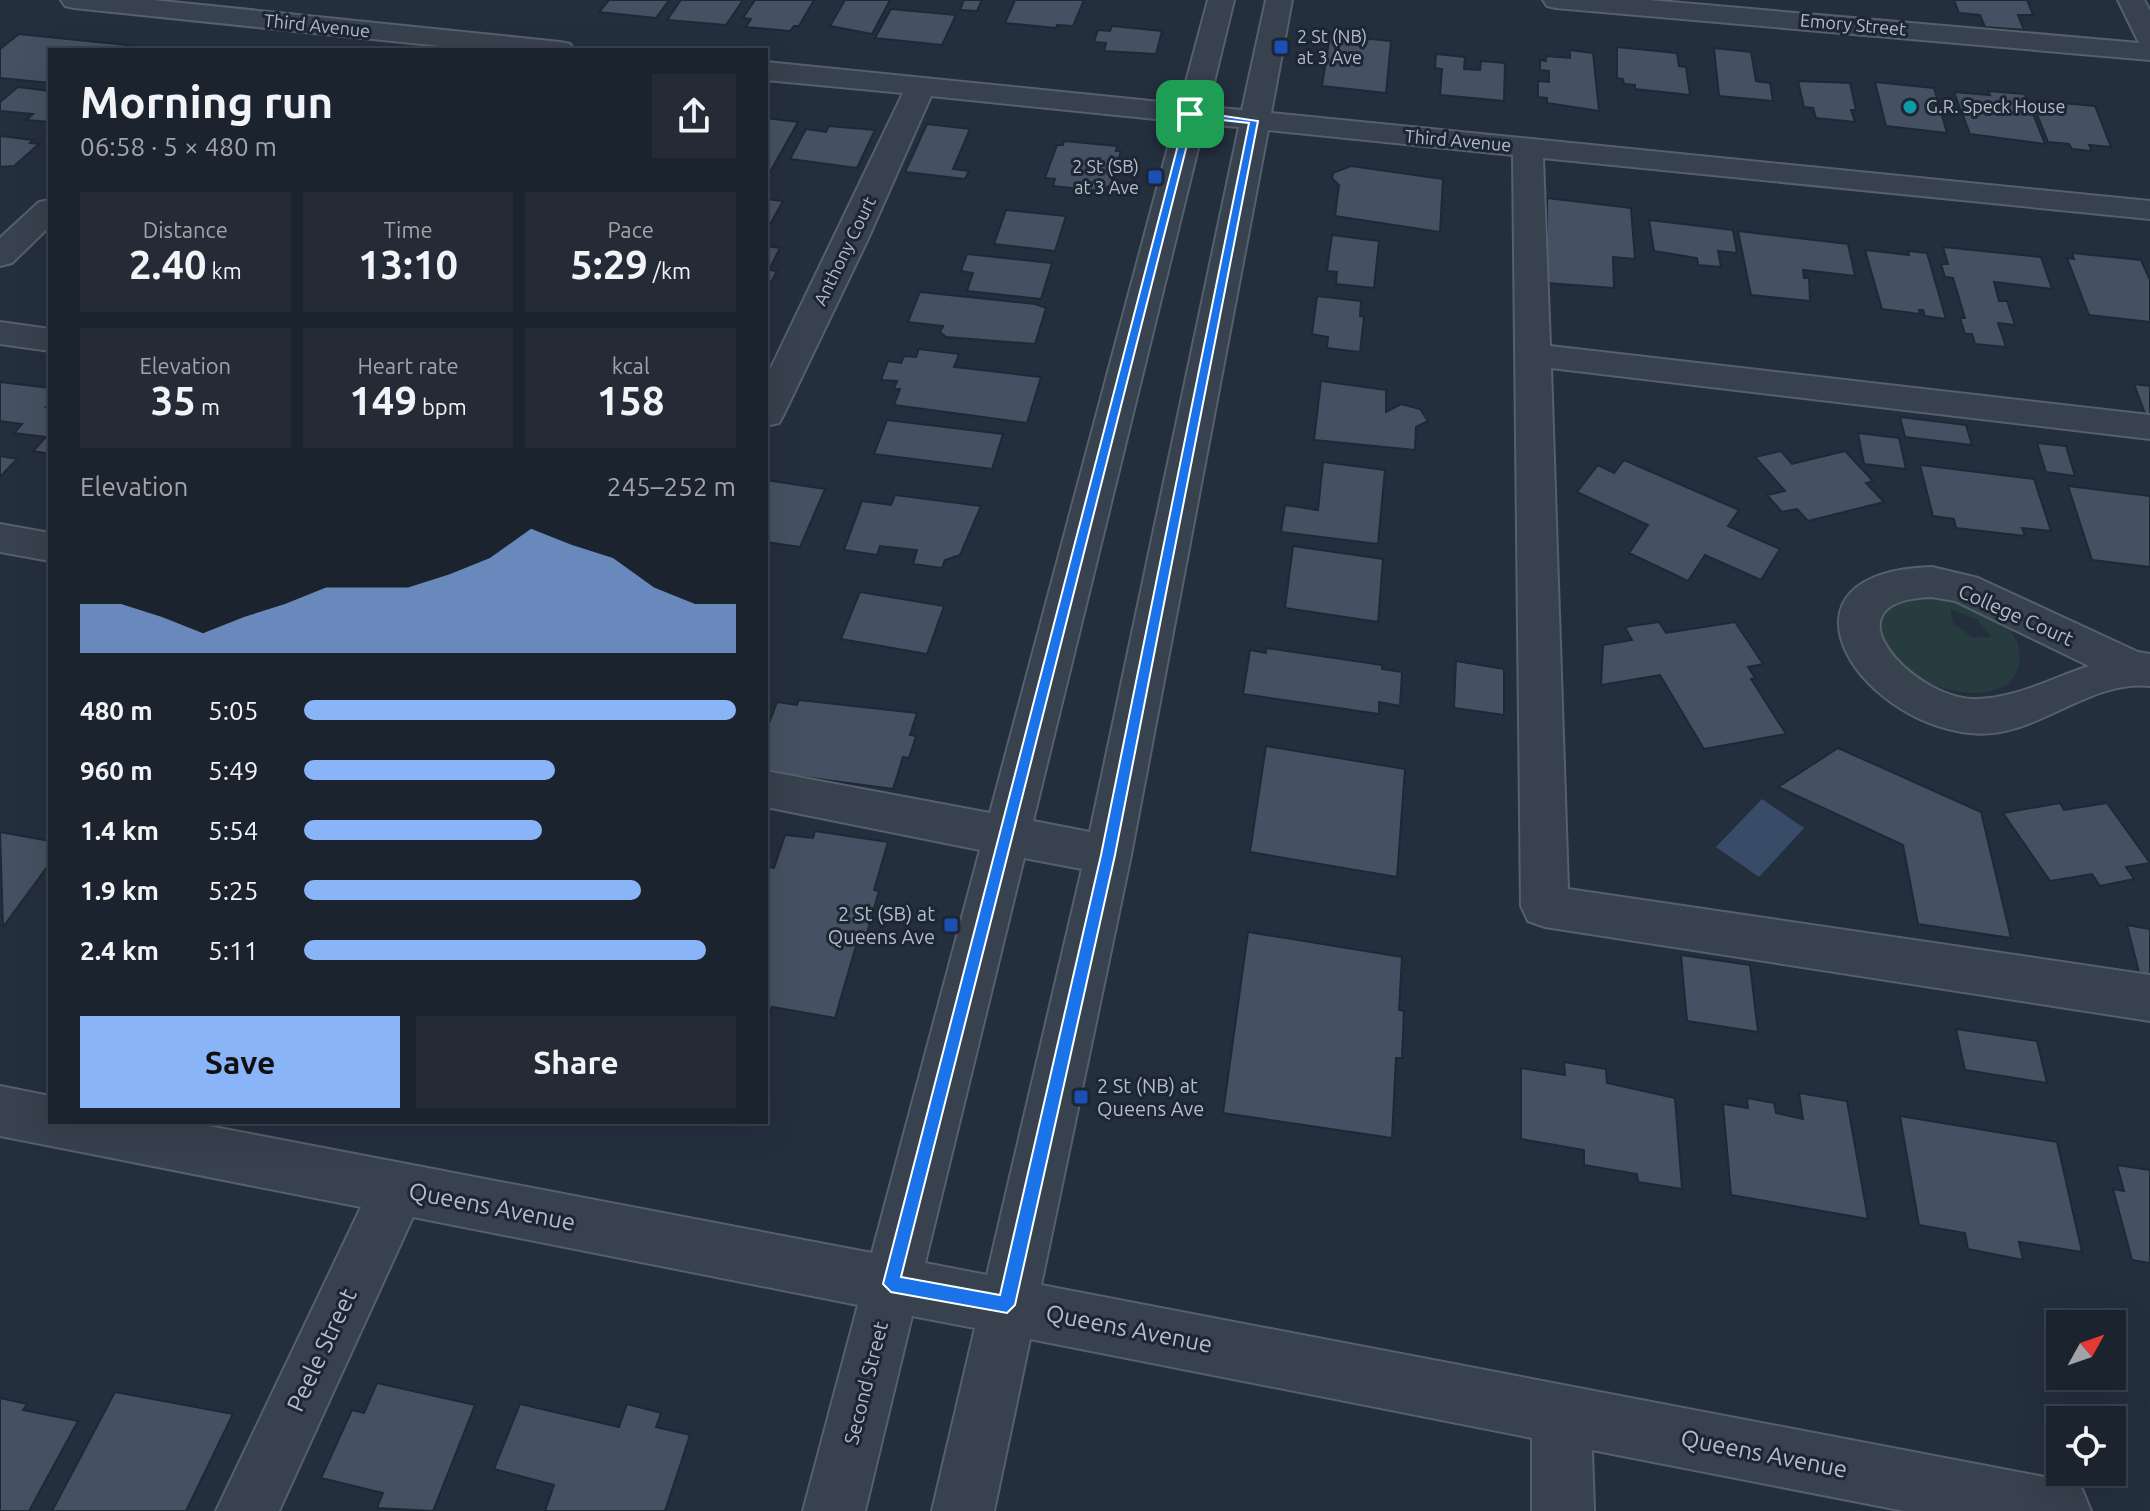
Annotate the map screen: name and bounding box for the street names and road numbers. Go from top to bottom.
street label: Third Avenue [263,9,371,41]
street label: Emory Street [1799,9,1907,39]
street label: Third Avenue [1404,125,1512,155]
street label: Anthony Court [809,193,879,308]
street label: College Court [1955,579,2077,650]
street label: Queens Avenue [406,1177,578,1236]
street label: Peele Street [281,1284,362,1416]
street label: Queens Avenue [1043,1299,1215,1358]
street label: Second Street [839,1319,892,1447]
street label: Queens Avenue [1678,1424,1850,1483]

